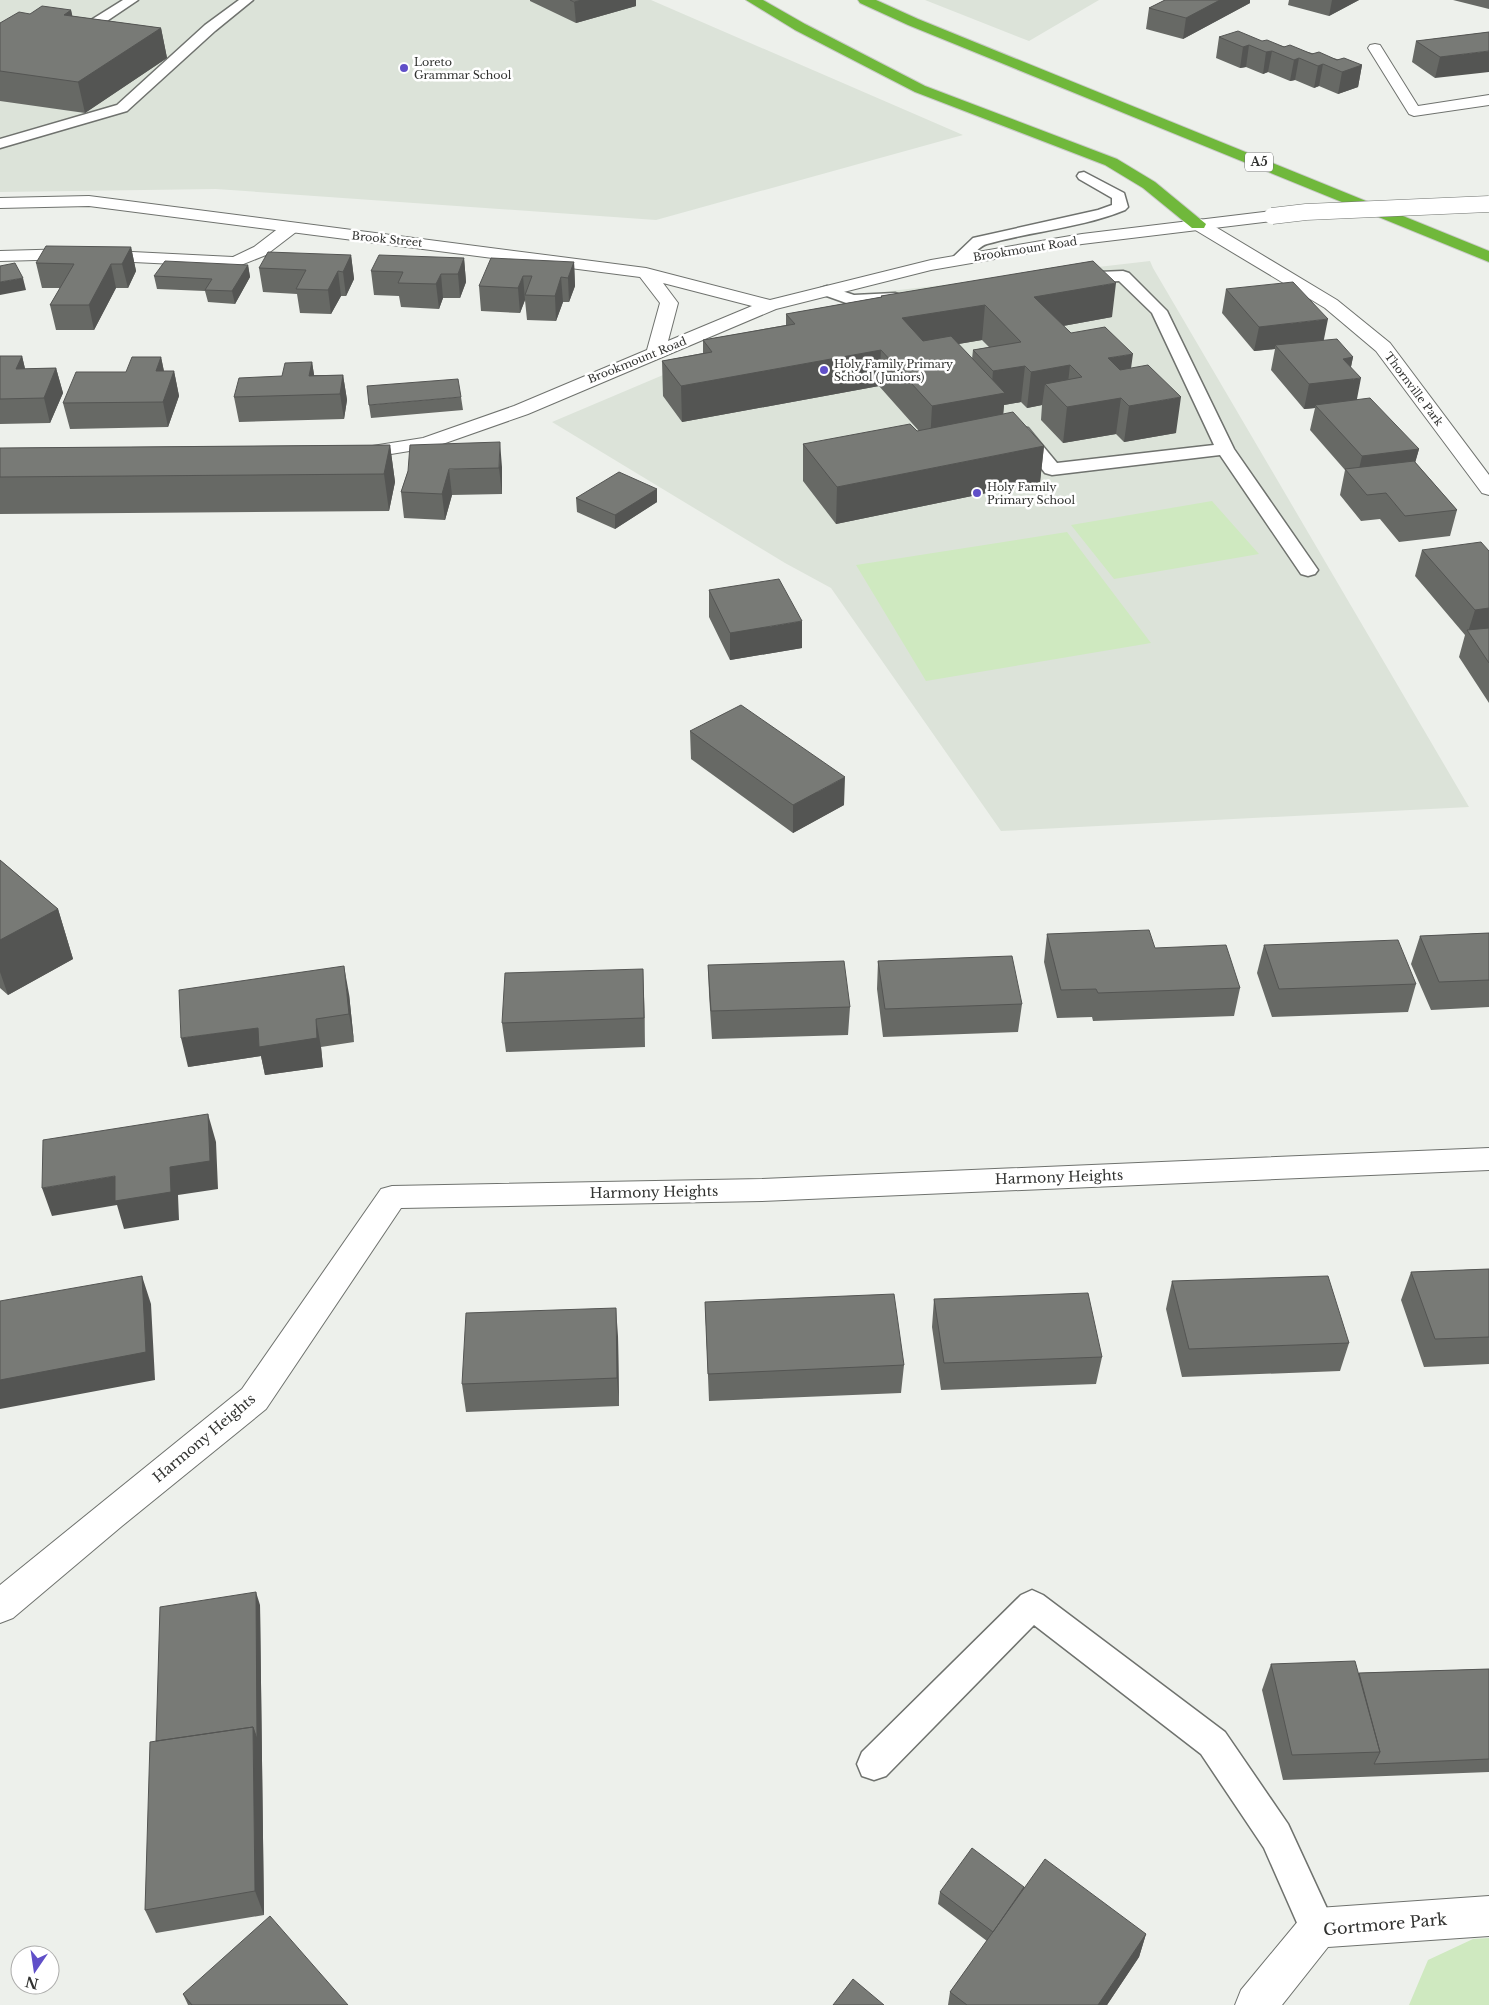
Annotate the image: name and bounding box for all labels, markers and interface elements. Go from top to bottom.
place label: Loreto Grammar School [414,55,512,82]
marker: Loreto Grammar School [398,62,410,74]
road number: A5 [1245,152,1273,172]
street label: Brook Street [351,228,424,250]
street label: Brookmount Road [972,234,1079,264]
street label: Brookmount Road [586,334,689,386]
street label: Thornville Park [1382,349,1446,429]
place label: Holy Family Primary School (Juniors) [834,357,953,384]
marker: Holy Family Primary School (Juniors) [818,364,830,376]
place label: Holy Family Primary School [987,480,1076,507]
marker: Holy Family Primary School [971,487,983,499]
street label: Harmony Heights [994,1166,1124,1188]
street label: Harmony Heights [590,1182,718,1202]
street label: Harmony Heights [149,1390,259,1486]
street label: Gortmore Park [1322,1909,1448,1939]
north arrow [10,1945,60,1995]
text: N [24,1972,41,1993]

